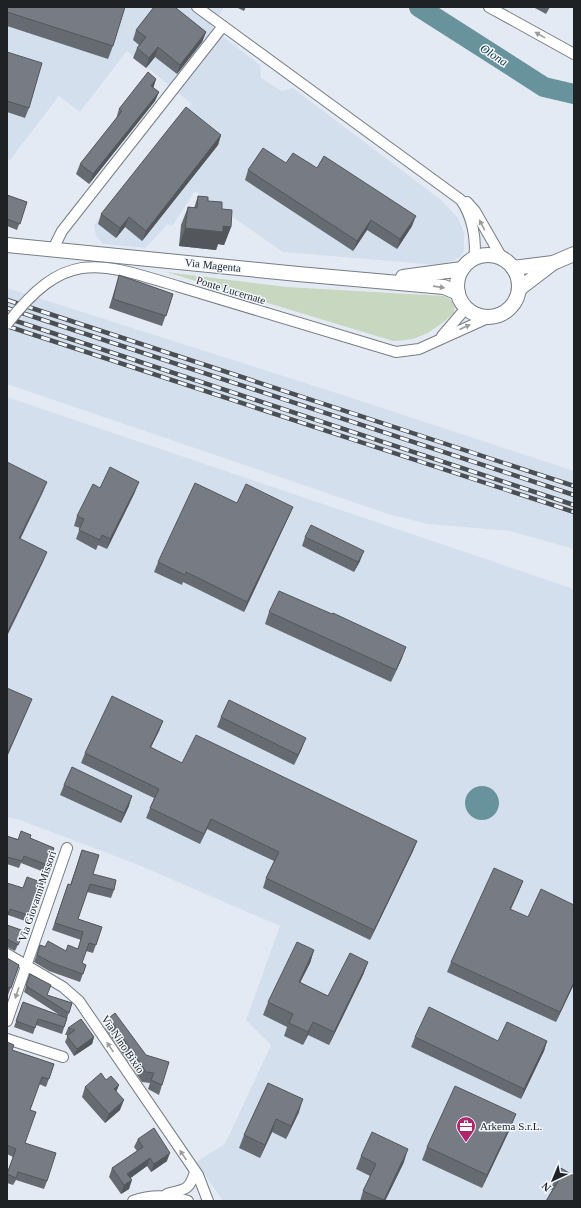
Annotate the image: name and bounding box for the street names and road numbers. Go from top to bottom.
street label: Via Magenta [184,256,242,274]
street label: Ponte Lucernate [195,274,267,306]
street label: Via Giovanni Missori [16,849,58,943]
street label: Via Nino Bixio [99,1013,147,1076]

